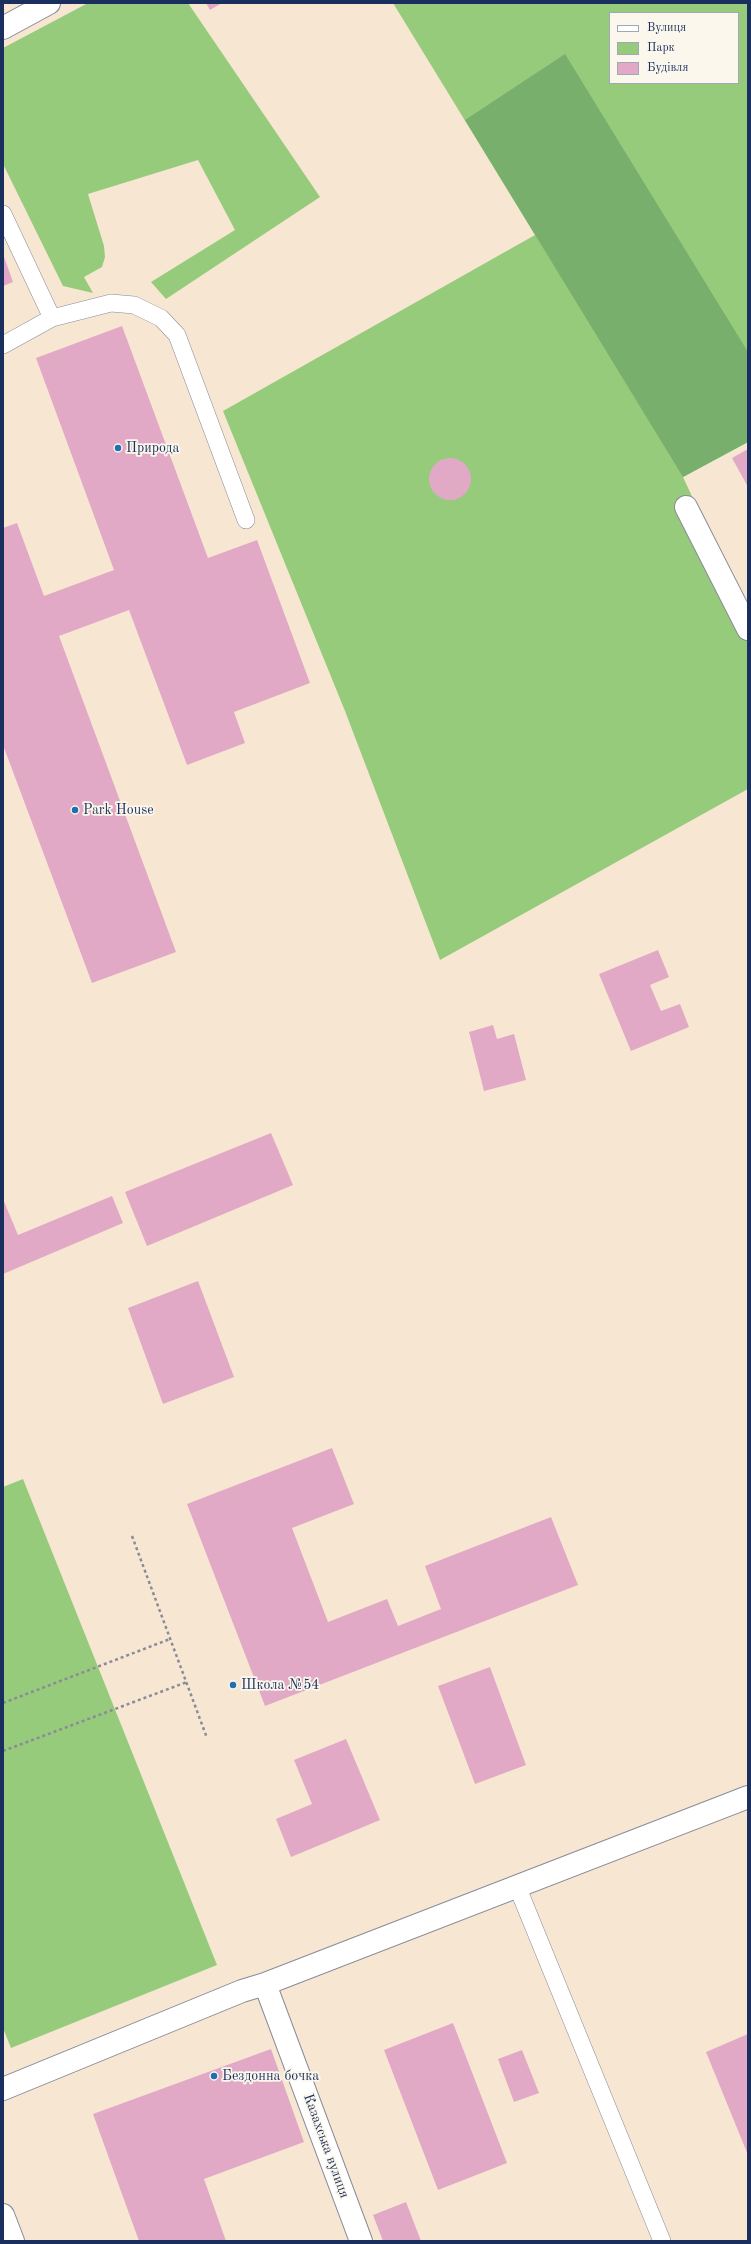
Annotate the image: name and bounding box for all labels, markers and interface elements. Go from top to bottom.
legend [609,12,739,84]
text: Вулиця [647,22,686,34]
text: Парк [647,42,675,54]
text: Будівля [647,62,689,74]
place label: Природа [126,440,179,456]
marker: Природа [113,443,123,453]
place label: Park House [83,802,154,818]
marker: Park House [70,805,80,815]
place label: Школа №54 [241,1677,319,1693]
marker: Школа №54 [228,1680,238,1690]
place label: Бездонна бочка [222,2068,319,2084]
marker: Бездонна бочка [209,2071,219,2081]
street label: Казахська вулиця [299,2092,353,2200]

